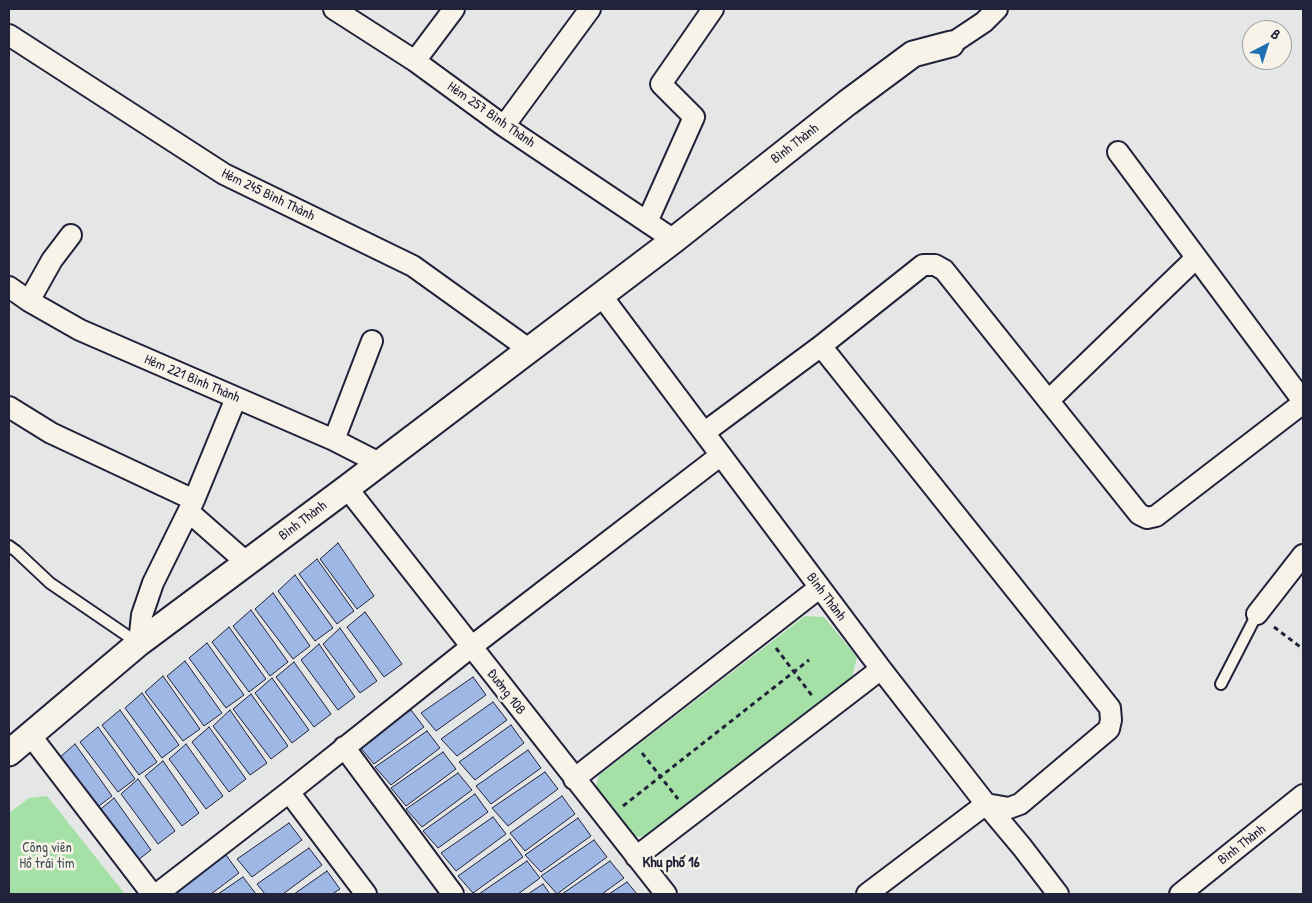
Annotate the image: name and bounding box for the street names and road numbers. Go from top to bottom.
street label: Hẻm 257 Bình Thành [444,79,538,151]
street label: Bình Thành [768,120,822,168]
street label: Hẻm 245 Bình Thành [219,165,317,225]
street label: Hẻm 221 Bình Thành [142,351,242,407]
street label: Bình Thành [276,498,330,544]
street label: Bình Thành [803,570,849,624]
street label: Đường 10B [483,666,529,718]
street label: Bình Thành [1215,821,1269,869]

